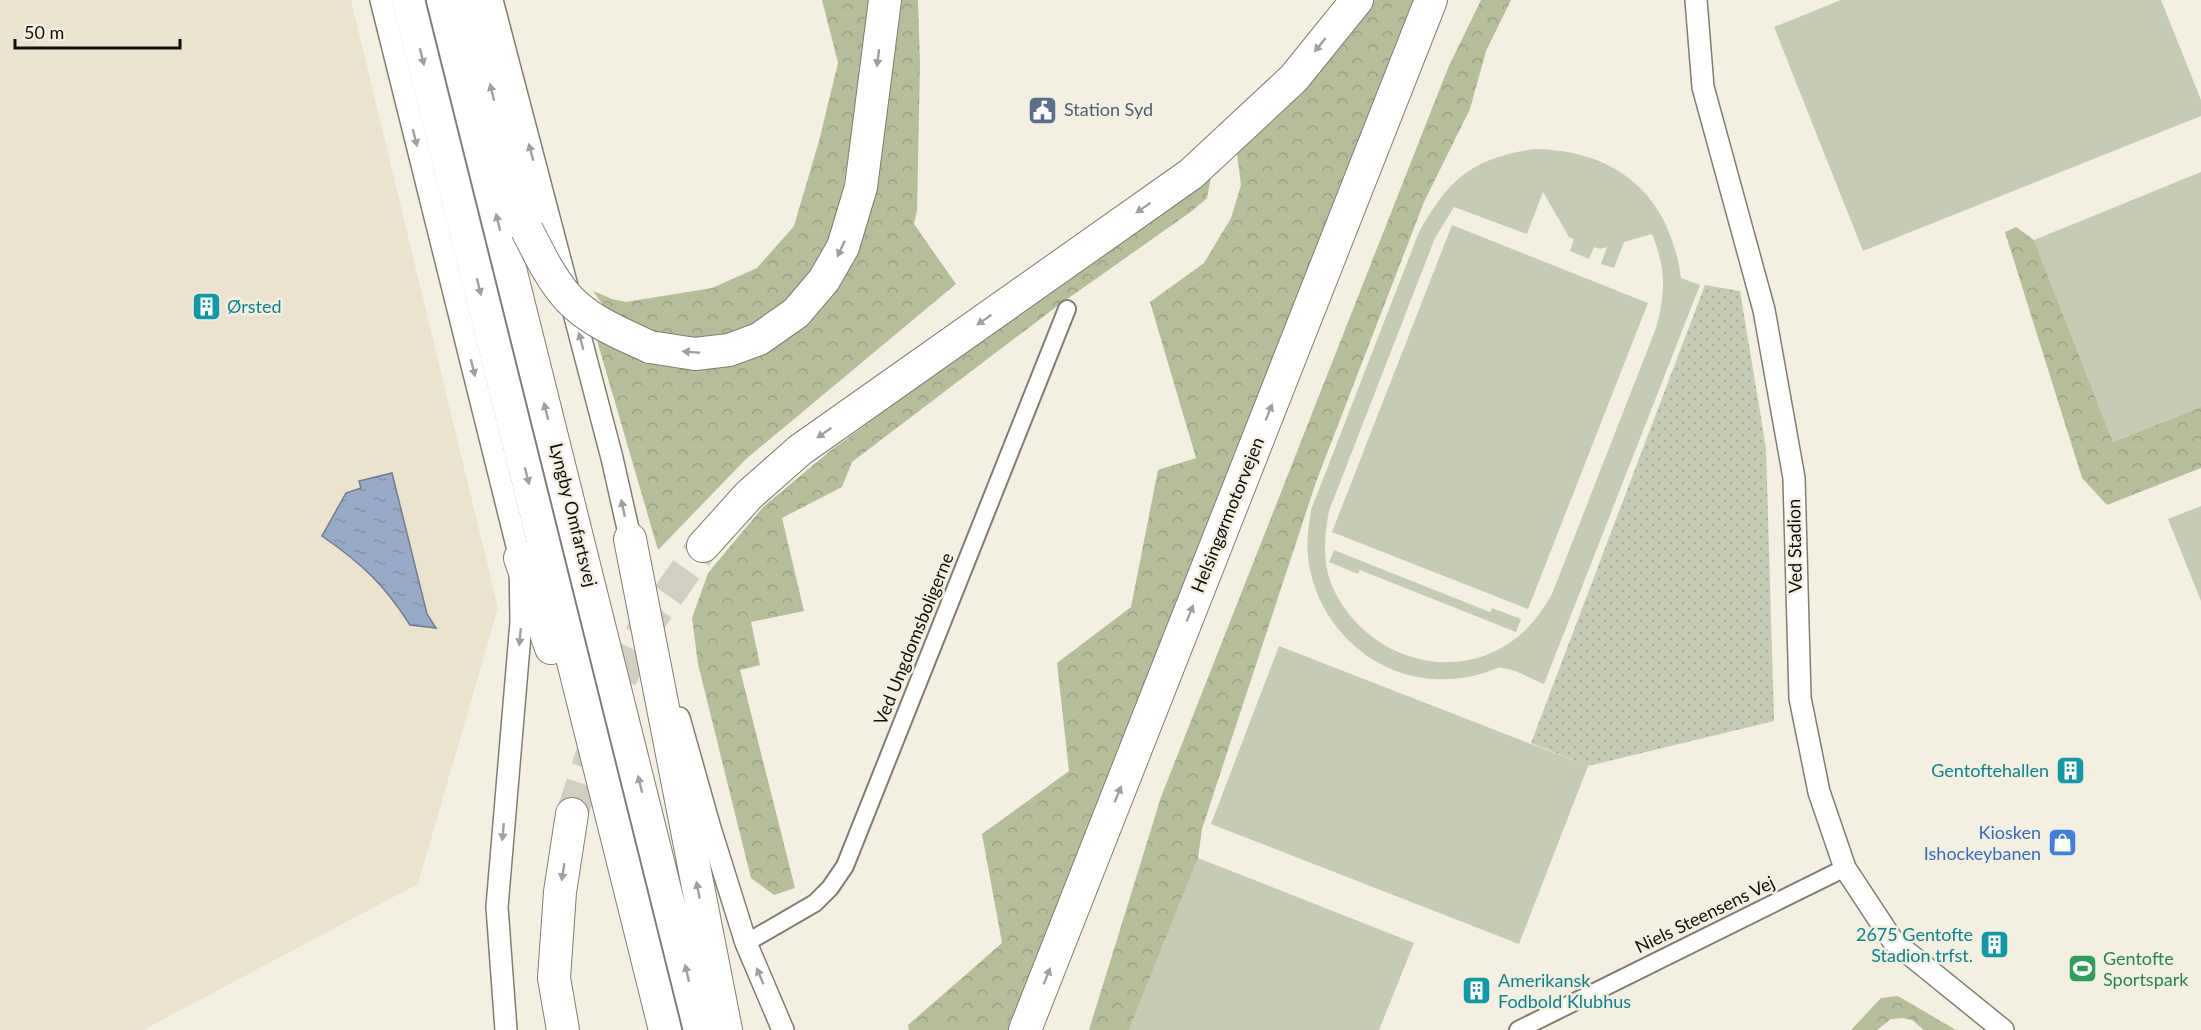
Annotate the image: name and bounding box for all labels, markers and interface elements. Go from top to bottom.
scale bar [15,12,180,50]
text: 50 m [24,21,64,43]
one-way arrow [1314,38,1327,53]
one-way arrow [417,48,427,66]
one-way arrow [873,49,882,68]
one-way arrow [486,83,496,101]
public building icon: Station Syd [1027,94,1059,126]
place label: Station Syd [1064,98,1153,120]
one-way arrow [411,129,421,148]
one-way arrow [526,143,535,161]
one-way arrow [1135,202,1151,214]
one-way arrow [493,213,503,232]
one-way arrow [836,240,846,258]
one-way arrow [474,278,484,296]
building icon: Ørsted [190,291,222,323]
place label: Ørsted [227,295,282,317]
one-way arrow [976,314,991,326]
one-way arrow [576,332,585,350]
one-way arrow [681,348,700,357]
one-way arrow [468,359,478,377]
one-way arrow [541,402,551,421]
one-way arrow [1265,403,1274,421]
one-way arrow [817,427,833,439]
street label: Helsingørmotorvejen [1186,434,1268,596]
street label: Lyngby Omfartsvej [545,441,602,589]
one-way arrow [522,467,532,485]
one-way arrow [618,498,627,517]
street label: Ved Stadion [1782,499,1806,593]
street label: Ved Ungdomsboligerne [868,549,958,728]
one-way arrow [1186,604,1195,622]
one-way arrow [515,628,525,647]
building icon: Gentoftehallen [2054,755,2086,787]
place label: Gentoftehallen [1931,759,2049,781]
one-way arrow [635,775,644,793]
one-way arrow [1114,785,1123,803]
place label: Kiosken Ishockeybanen [1924,821,2041,864]
one-way arrow [498,822,508,841]
shop icon: Kiosken Ishockeybanen [2046,827,2078,859]
one-way arrow [558,863,567,882]
street label: Niels Steensens Vej [1631,871,1778,957]
one-way arrow [693,881,702,900]
place label: 2675 Gentofte Stadion trfst. [1856,923,1973,966]
building icon: 2675 Gentofte Stadion trfst. [1978,929,2010,961]
place label: Gentofte Sportspark [2103,947,2189,990]
sports icon: Gentofte Sportspark [2066,953,2098,985]
one-way arrow [681,964,691,982]
one-way arrow [1042,966,1052,984]
one-way arrow [755,967,765,985]
place label: Amerikansk Fodbold Klubhus [1498,969,1631,1012]
building icon: Amerikansk Fodbold Klubhus [1461,975,1493,1007]

